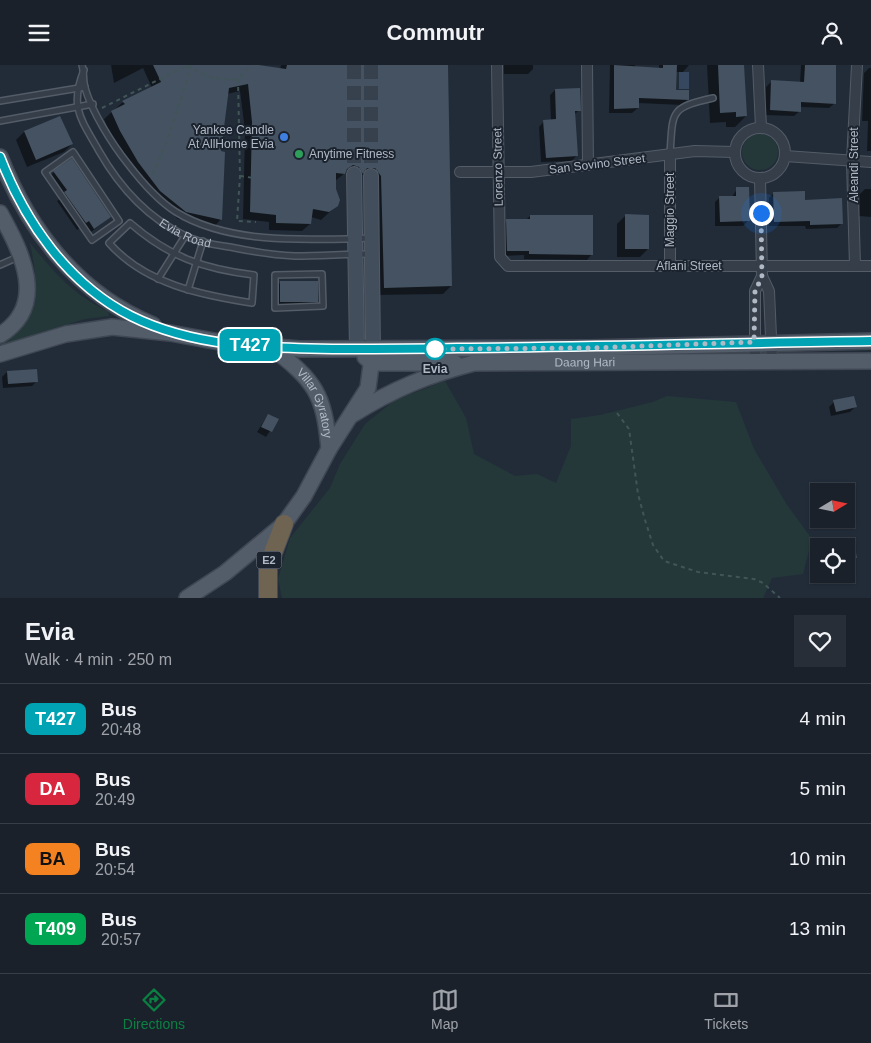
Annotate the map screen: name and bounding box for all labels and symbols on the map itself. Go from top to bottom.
place label: Yankee Candle At AllHome Evia [188,123,274,151]
street label: Lorenzo Street [490,127,506,206]
street label: Aleandi Street [847,127,861,203]
marker: Yankee Candle At AllHome Evia [278,131,290,143]
place label: Anytime Fitness [309,147,394,161]
marker: Anytime Fitness [293,148,305,160]
street label: San Sovino Street [548,151,647,177]
street label: Maggio Street [663,172,677,247]
your location [749,201,774,226]
street label: Evia Road [157,216,212,251]
street label: Aflani Street [656,259,722,273]
line badge: T427 [215,329,285,361]
marker: Evia [424,338,446,360]
street label: Daang Hari [554,355,615,370]
place label: Evia [423,362,448,376]
street label: Villar Gyratory [294,365,335,439]
north arrow [810,483,855,527]
road number: E2 [256,551,282,569]

